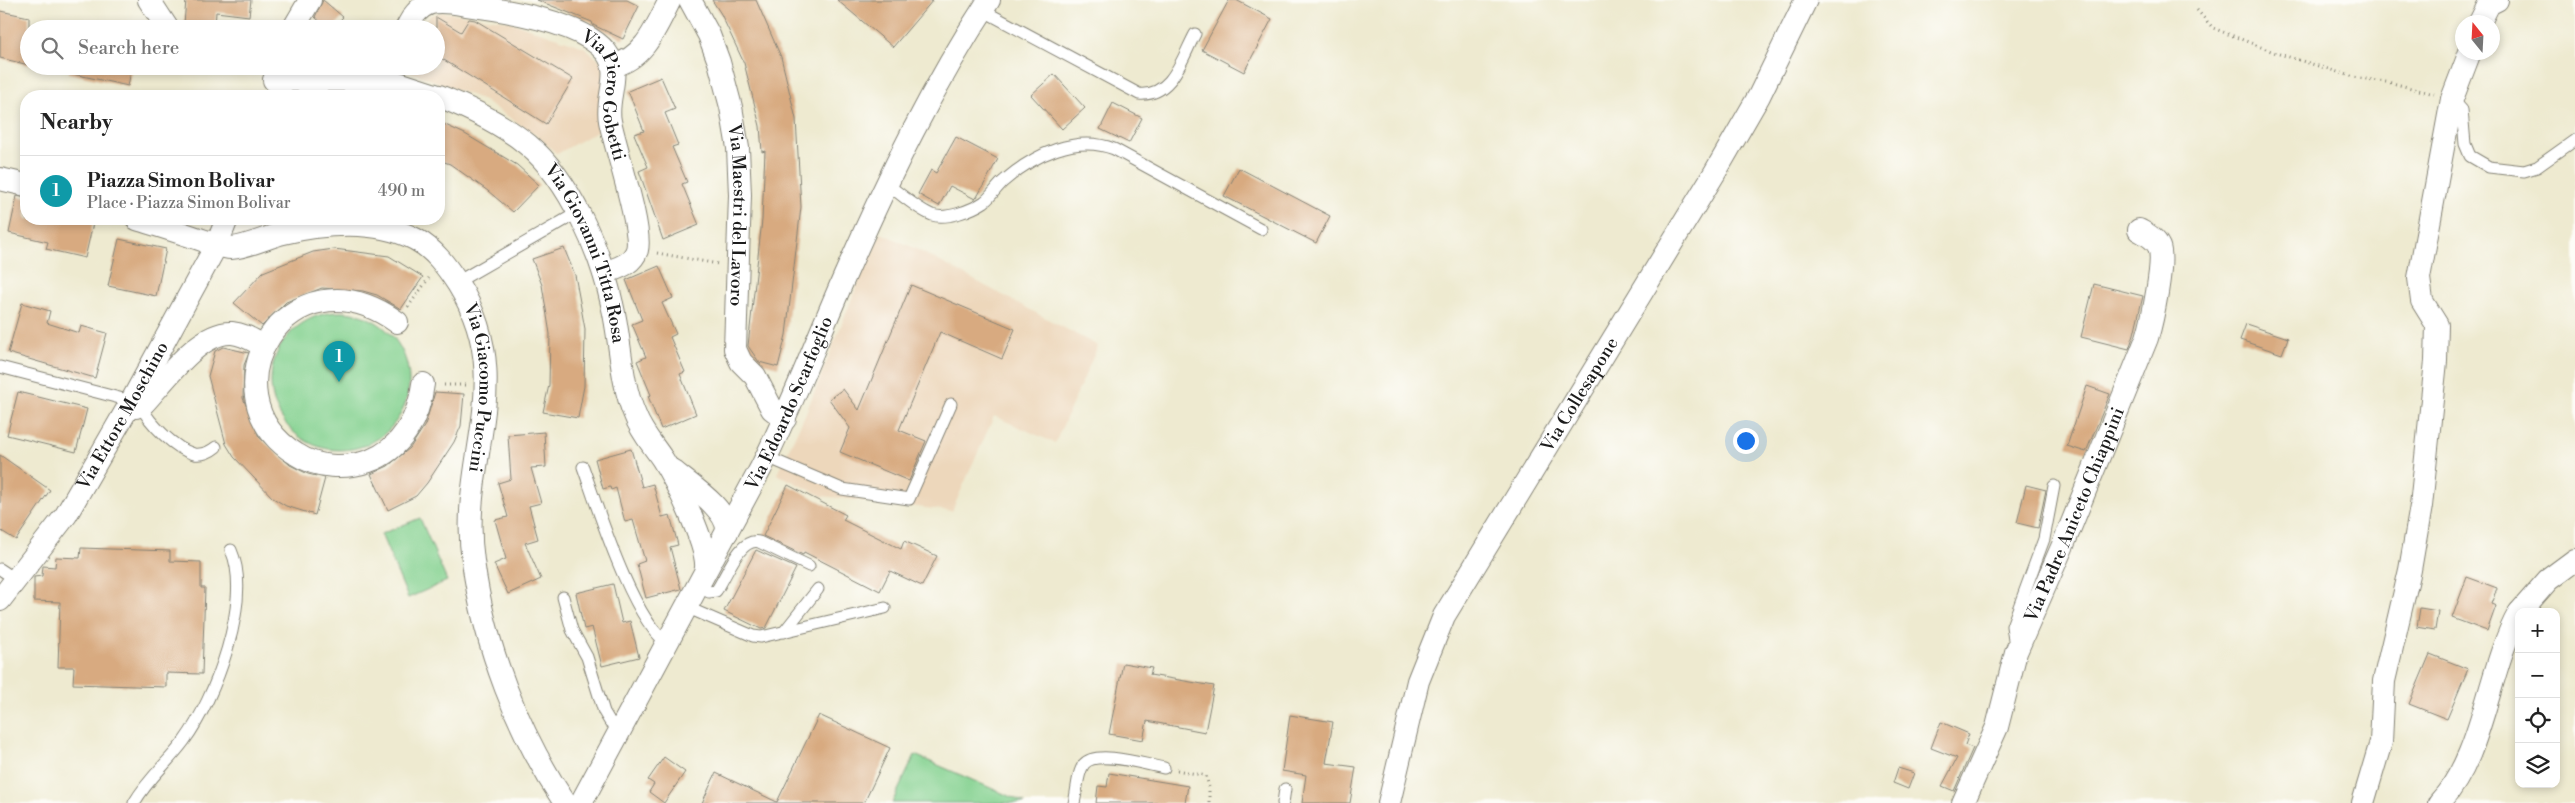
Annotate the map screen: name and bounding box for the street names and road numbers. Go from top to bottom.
street label: Via Piero Gobetti [576,24,631,163]
street label: Via Maestri del Lavoro [722,121,752,307]
street label: Via Giovanni Titta Rosa [539,158,630,346]
street label: Via Giacomo Puccini [458,299,497,474]
street label: Via Edoardo Scarfoglio [739,313,838,495]
street label: Via Collesapone [1535,333,1623,457]
street label: Via Ettore Moschino [71,337,173,495]
street label: Via Padre Aniceto Chiappini [2019,404,2129,626]

